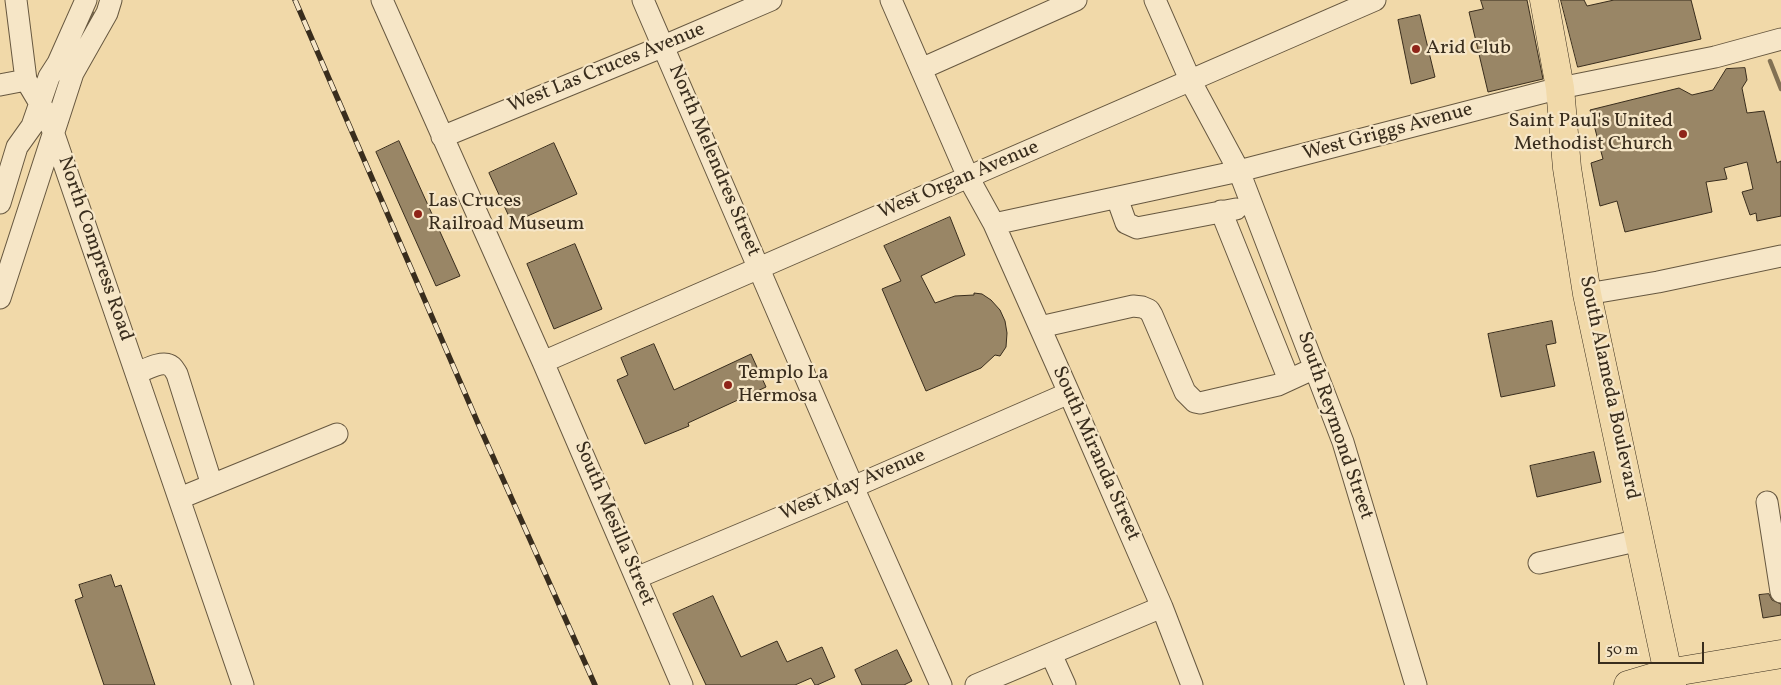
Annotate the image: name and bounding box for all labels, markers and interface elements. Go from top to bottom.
street label: West Las Cruces Avenue [505,18,709,120]
place label: Arid Club [1426,37,1511,61]
marker: Arid Club [1410,43,1422,55]
street label: North Melendres Street [662,61,764,261]
street label: West Griggs Avenue [1300,99,1476,167]
place label: Saint Paul's United Methodist Church [1509,110,1673,157]
marker: Saint Paul's United Methodist Church [1677,128,1689,140]
street label: West Organ Avenue [875,136,1043,226]
street label: North Compress Road [51,153,137,345]
place label: Las Cruces Railroad Museum [428,190,584,237]
marker: Las Cruces Railroad Museum [412,208,424,220]
street label: South Alameda Boulevard [1573,274,1643,502]
street label: South Reymond Street [1291,329,1377,523]
place label: Templo La Hermosa [738,362,829,409]
street label: South Miranda Street [1046,363,1144,545]
marker: Templo La Hermosa [722,379,734,391]
street label: South Mesilla Street [567,438,659,610]
street label: West May Avenue [777,445,929,527]
scale bar [1601,632,1707,664]
text: 50 m [1606,640,1638,661]

